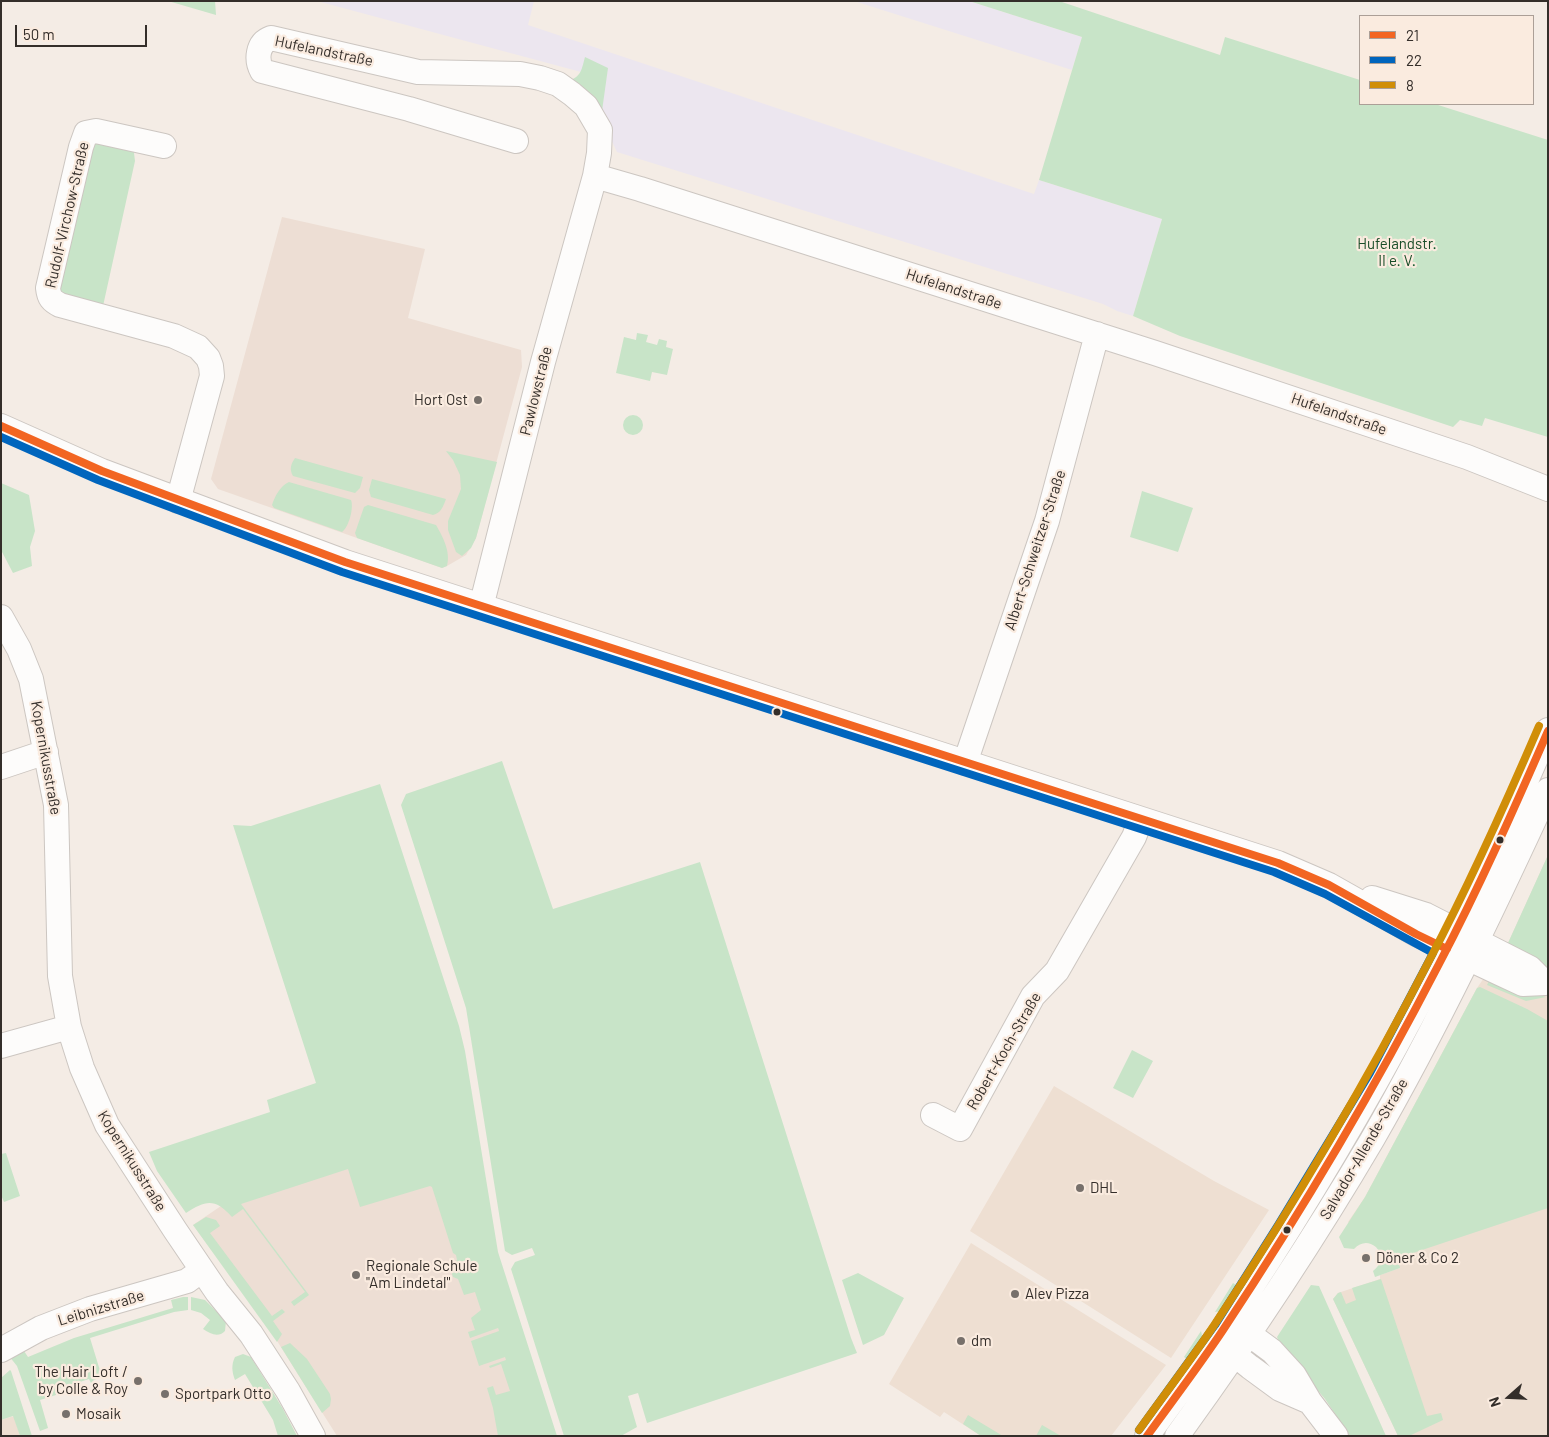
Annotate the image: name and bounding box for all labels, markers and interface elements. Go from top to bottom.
scale bar [18,15,150,47]
legend [1359,15,1534,105]
text: 50 m [23,25,55,43]
text: 21 [1406,26,1419,44]
street label: Hufelandstraße [273,32,375,70]
text: 22 [1406,51,1422,69]
text: 8 [1406,76,1414,94]
street label: Rudolf-Virchow-Straße [41,140,93,290]
park label: Hufelandstr. II e. V. [1357,235,1437,270]
street label: Hufelandstraße [904,265,1004,313]
street label: Pawlowstraße [516,345,556,437]
street label: Hufelandstraße [1289,389,1389,439]
place label: Hort Ost [414,391,468,409]
marker: Hort Ost [472,394,484,406]
street label: Albert-Schweitzer-Straße [1001,468,1069,632]
street label: Kopernikusstraße [27,700,65,816]
unlabelled marker [772,707,782,717]
unlabelled marker [1495,835,1505,845]
street label: Robert-Koch-Straße [963,989,1045,1113]
street label: Salvador-Allende-Straße [1316,1075,1412,1223]
street label: Kopernikusstraße [94,1107,170,1215]
place label: DHL [1090,1179,1118,1197]
marker: DHL [1074,1182,1086,1194]
unlabelled marker [1282,1225,1292,1235]
place label: Döner & Co 2 [1376,1249,1459,1267]
marker: Döner & Co 2 [1360,1252,1372,1264]
place label: Regionale Schule "Am Lindetal" [366,1257,477,1292]
marker: Regionale Schule "Am Lindetal" [350,1269,362,1281]
place label: Alev Pizza [1025,1285,1089,1303]
street label: Leibnizstraße [56,1286,146,1330]
marker: Alev Pizza [1009,1288,1021,1300]
place label: dm [971,1332,992,1350]
marker: dm [955,1335,967,1347]
place label: The Hair Loft / by Colle & Roy [34,1363,128,1398]
north arrow [1484,1372,1534,1422]
marker: The Hair Loft / by Colle & Roy [132,1375,144,1387]
place label: Sportpark Otto [175,1385,271,1403]
marker: Sportpark Otto [159,1388,171,1400]
text: N [1485,1395,1504,1409]
place label: Mosaik [76,1405,121,1423]
marker: Mosaik [60,1408,72,1420]

